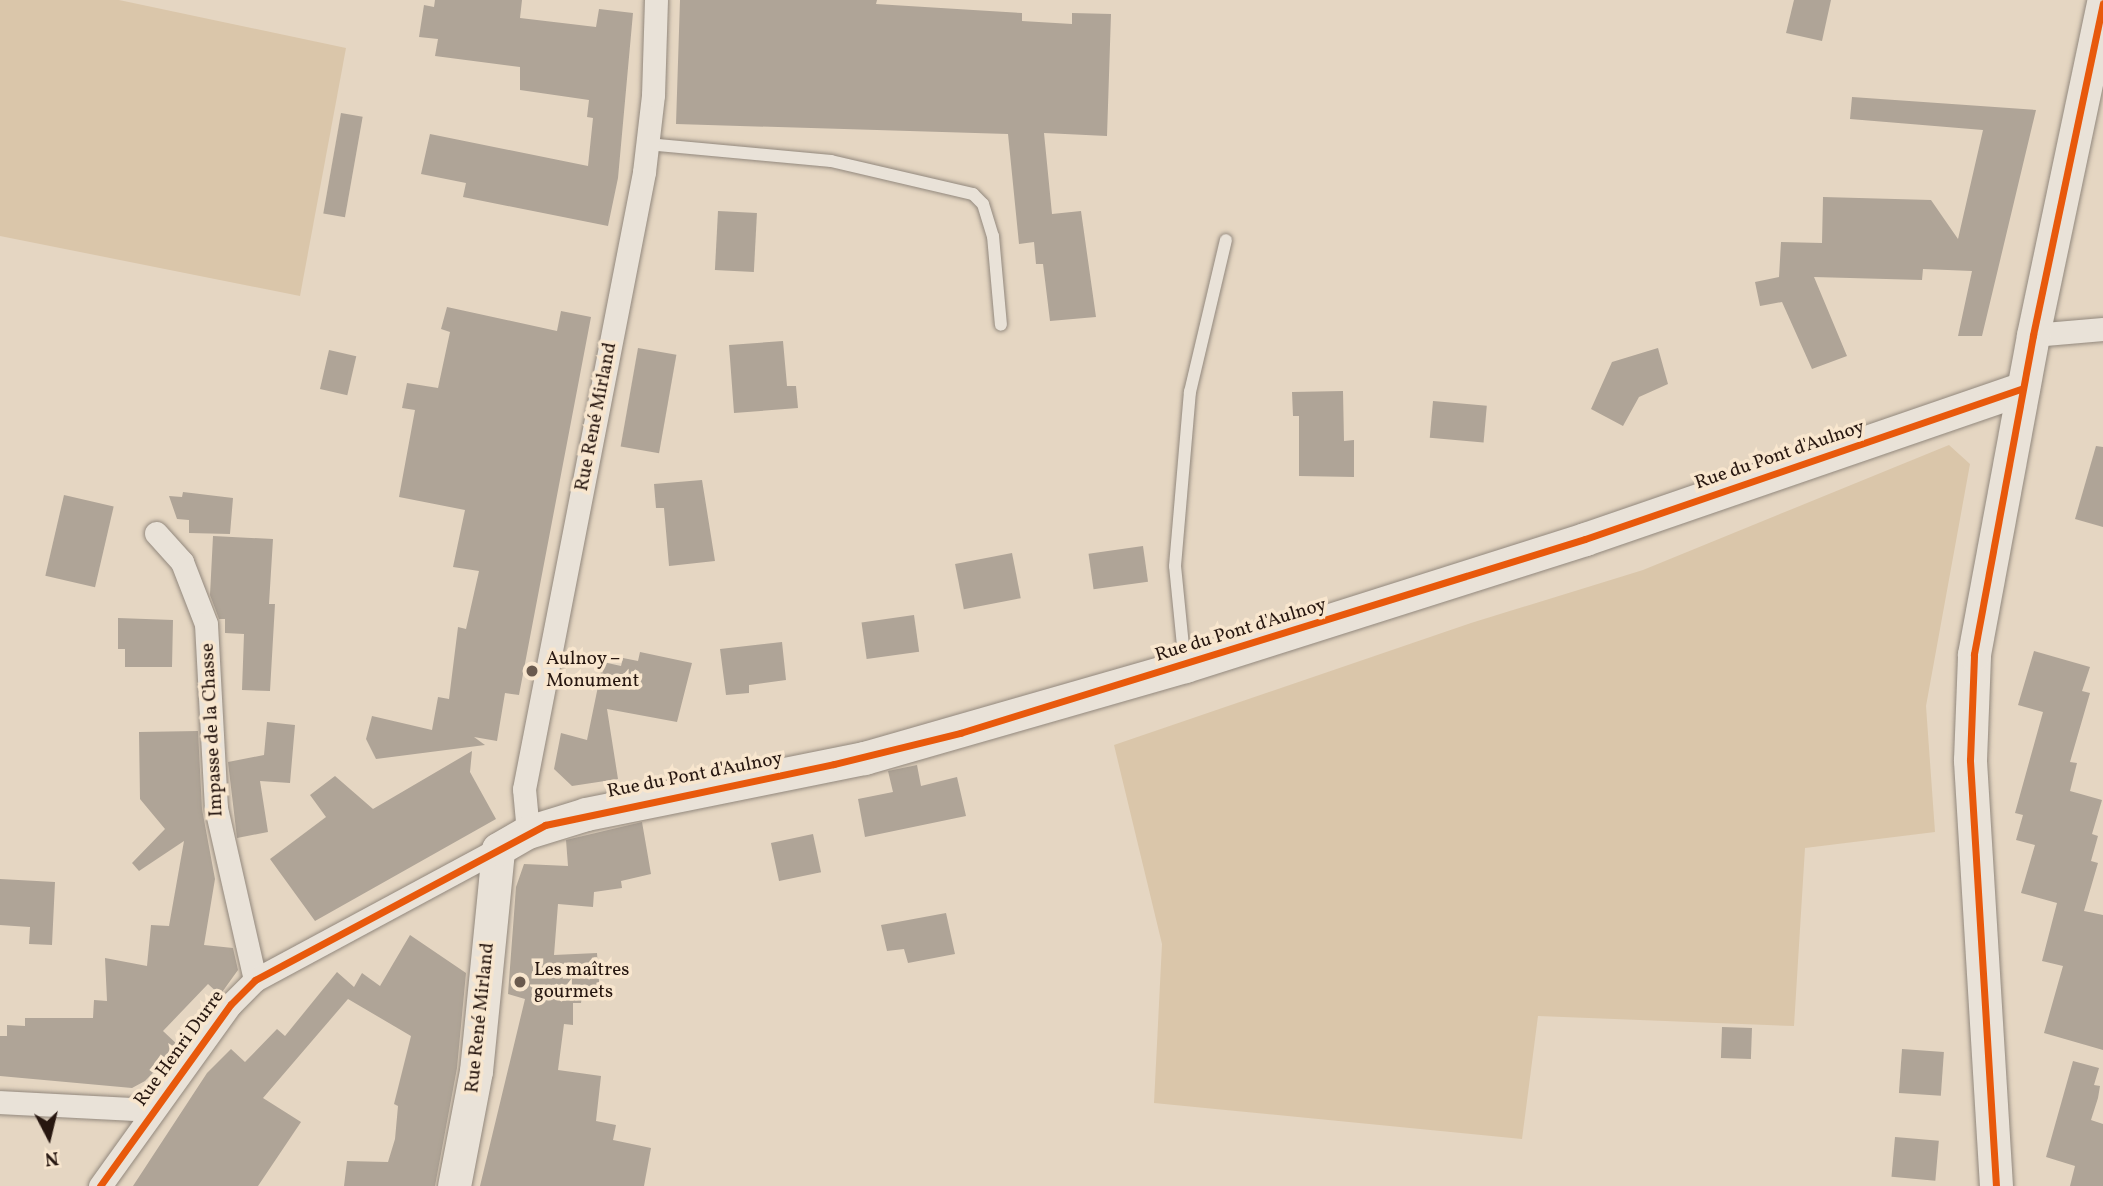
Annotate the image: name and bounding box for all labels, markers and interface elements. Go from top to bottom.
street label: Rue René Mirland [571,341,623,493]
street label: Rue du Pont d'Aulnoy [1692,416,1868,496]
street label: Rue du Pont d'Aulnoy [1153,594,1329,668]
street label: Impasse de la Chasse [197,643,229,817]
place label: Aulnoy – Monument [546,649,639,693]
marker: Aulnoy – Monument [524,663,540,679]
street label: Rue du Pont d'Aulnoy [606,748,784,804]
street label: Rue René Mirland [462,942,500,1094]
place label: Les maîtres gourmets [534,960,629,1004]
marker: Les maîtres gourmets [512,974,528,990]
street label: Rue Henri Durre [130,986,230,1112]
north arrow [14,1102,84,1172]
text: N [43,1144,60,1172]

